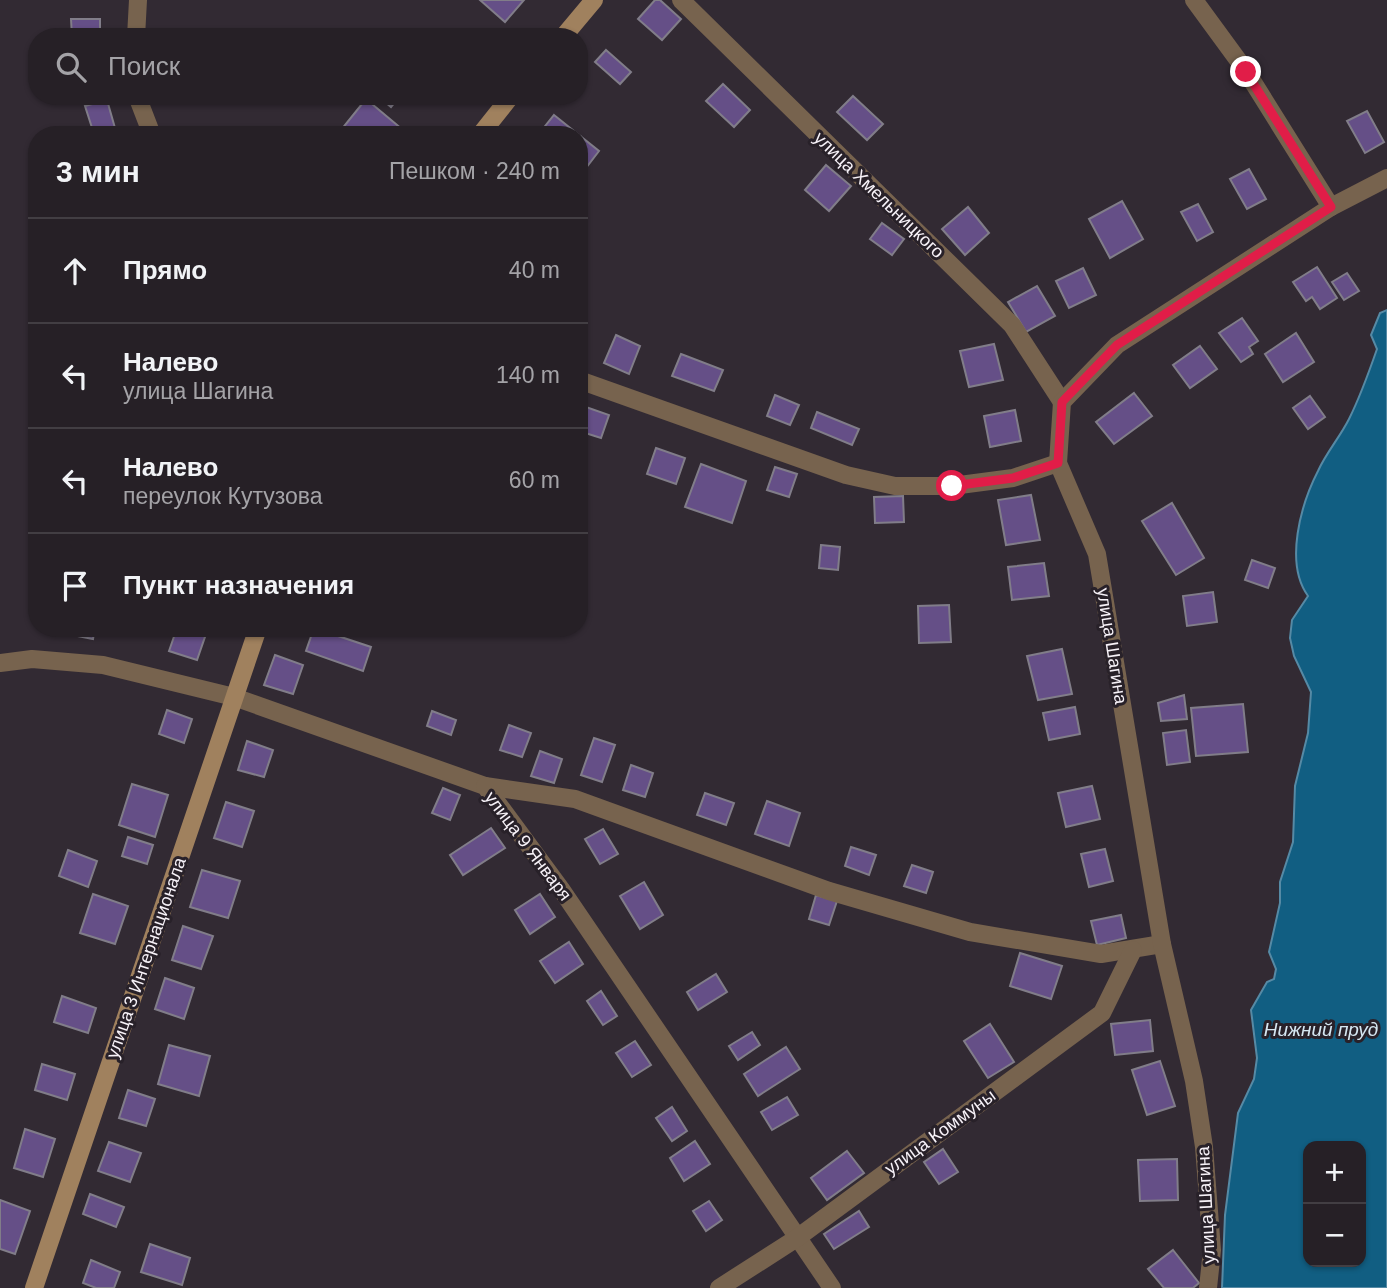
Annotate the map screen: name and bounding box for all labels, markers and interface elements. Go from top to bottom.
search box [28,28,588,105]
icon: search [52,48,90,86]
text: Поиск [108,51,180,81]
route end [1230,56,1261,87]
street label: улица Хмельницкого [810,128,948,262]
text: 3 мин [56,155,140,188]
text: Пешком · 240 m [389,158,560,184]
icon: ahead [56,252,94,290]
text: Прямо [123,255,207,285]
text: 40 m [509,257,560,283]
text: Налево [123,347,218,377]
icon: left [56,357,94,395]
text: 140 m [496,362,560,388]
text: улица Шагина [123,378,273,404]
text: Налево [123,452,218,482]
icon: left [56,462,94,500]
text: 60 m [509,467,560,493]
route start [936,470,967,501]
text: переулок Кутузова [123,483,323,509]
icon: arrive [56,567,94,605]
text: Пункт назначения [123,570,354,600]
street label: улица Шагина [1093,586,1131,707]
street label: улица 9 Января [480,788,576,904]
street label: улица 3 Интернационала [102,854,190,1061]
water label: Нижний пруд [1264,1019,1378,1040]
street label: улица Коммуны [881,1085,999,1179]
map controls [1303,1141,1366,1267]
button: + [1303,1141,1366,1204]
street label: улица Шагина [1193,1145,1219,1264]
button: − [1303,1204,1366,1267]

